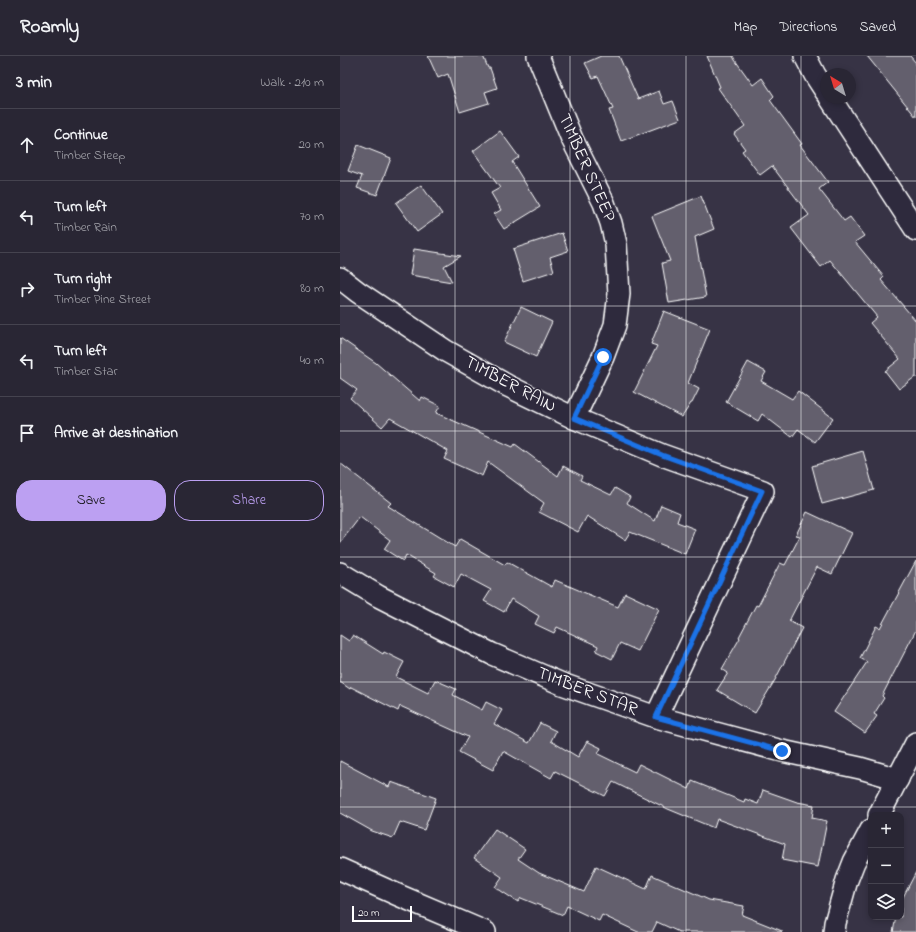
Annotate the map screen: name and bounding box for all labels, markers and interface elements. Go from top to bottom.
text: Roamly [20,14,79,41]
text: Map [734,17,757,38]
text: Directions [779,17,837,38]
text: Saved [859,17,896,38]
north arrow [820,68,856,104]
text: 3 min [16,70,52,95]
text: Walk · 210 m [260,73,324,92]
street label: TIMBER STEEP [551,110,622,227]
text: Continue [54,124,108,146]
icon: ahead [16,134,38,156]
text: 20 m [299,135,324,154]
text: Timber Steep [54,146,125,165]
text: Turn left [54,196,107,218]
icon: left [16,206,38,228]
text: 70 m [300,207,324,226]
text: Timber Rain [54,218,117,237]
text: Turn right [54,268,112,290]
icon: right [16,278,38,300]
text: 80 m [300,279,324,298]
text: Timber Pine Street [54,290,151,309]
text: Turn left [54,340,107,362]
route start [594,348,612,366]
icon: left [16,350,38,372]
street label: TIMBER RAIN [460,350,560,420]
text: 40 m [300,351,324,370]
text: Timber Star [54,362,118,381]
icon: arrive [16,422,38,444]
text: Arrive at destination [54,422,178,444]
button: Save [16,480,166,521]
button: Share [174,480,324,521]
street label: TIMBER STAR [533,661,641,723]
route end [773,742,791,760]
map controls [868,812,904,920]
button: + [868,812,904,848]
button: − [868,848,904,884]
button: layers [868,884,904,920]
scale bar [352,904,412,923]
text: 20 m [358,905,380,921]

